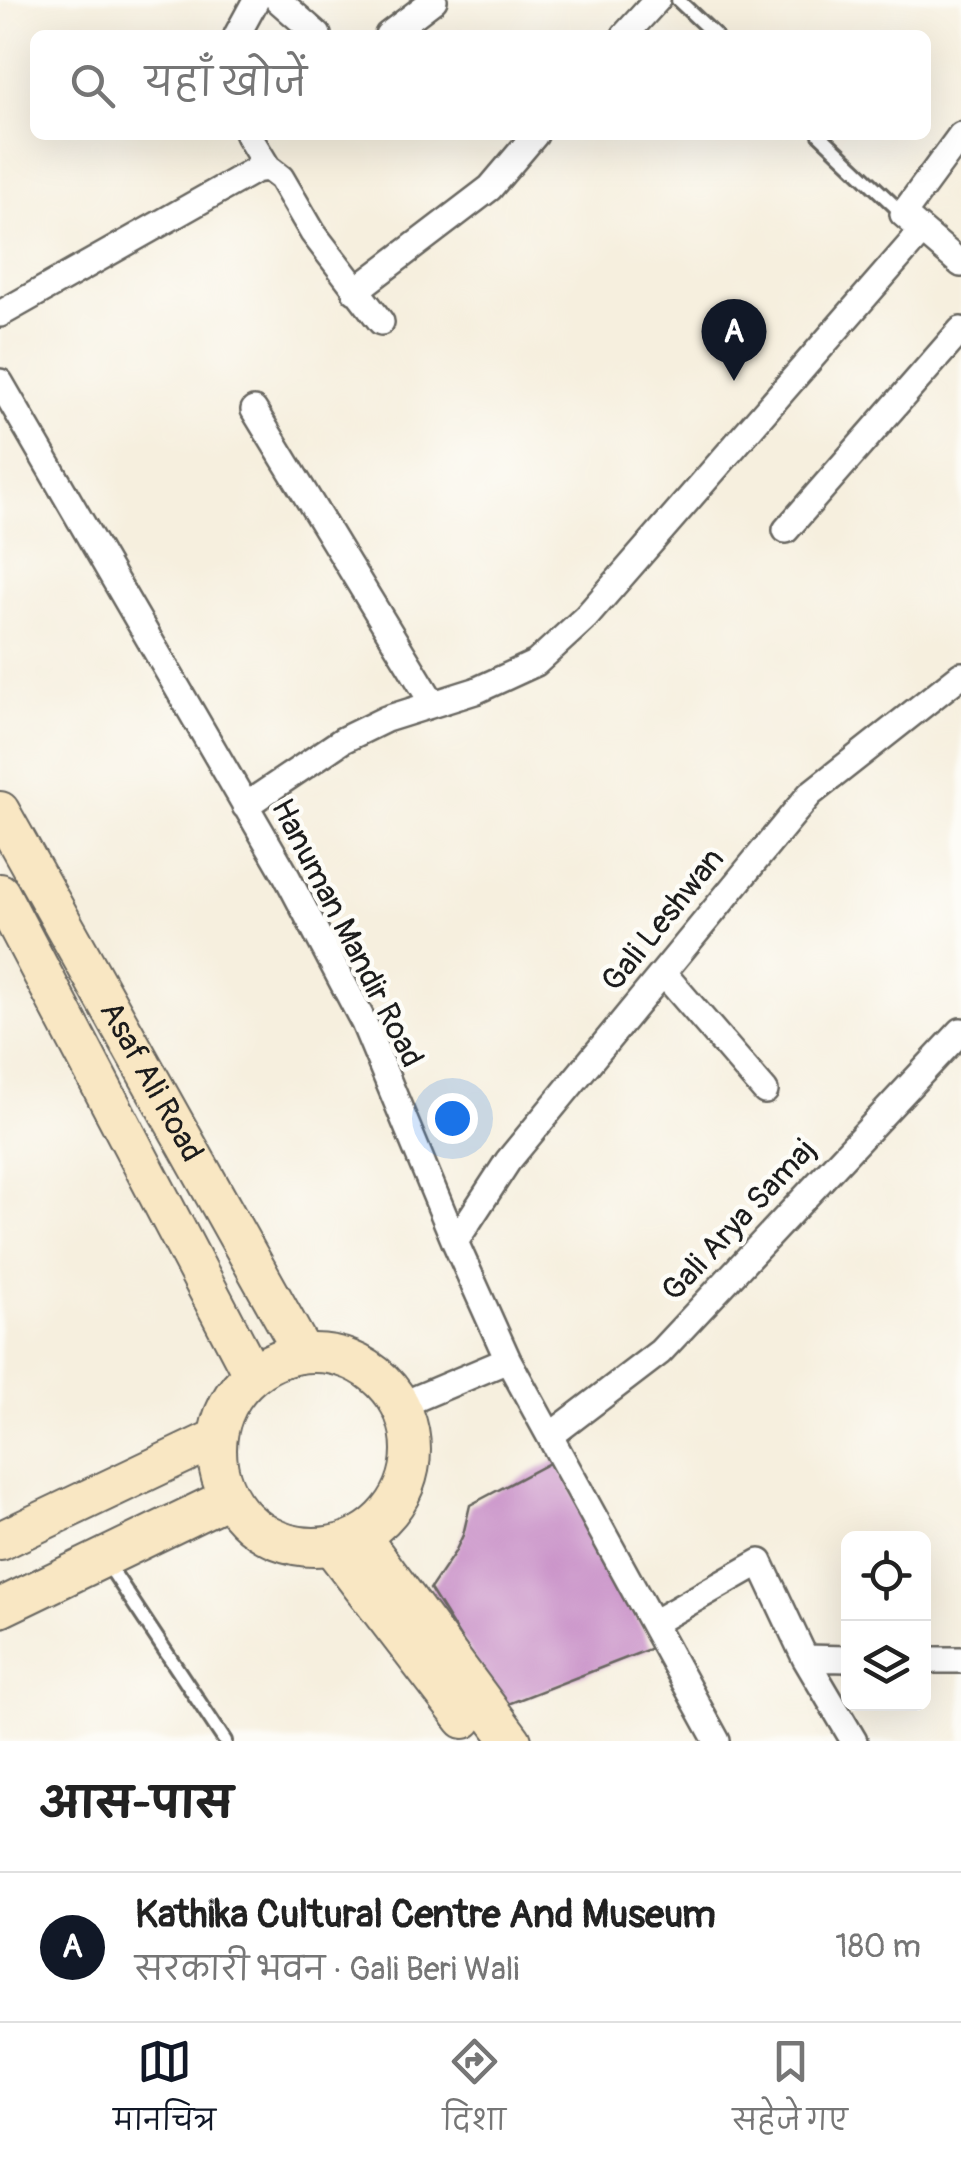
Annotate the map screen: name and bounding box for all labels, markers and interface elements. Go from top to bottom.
search box [30,30,931,140]
icon: search [65,58,120,113]
text: यहाँ खोजें [145,59,307,107]
pin: A [702,298,766,381]
street label: Hanuman Mandir Road [262,792,432,1074]
street label: Gali Leshwan [593,840,733,1000]
street label: Asaf Ali Road [91,994,212,1169]
your location [427,1093,478,1144]
street label: Gali Arya Samaj [653,1130,825,1310]
map controls [841,1531,931,1711]
button: locate [841,1531,931,1621]
button: layers [841,1621,931,1711]
text: आस-पास [40,1778,233,1830]
text: Kathika Cultural Centre And Museum [135,1891,716,1939]
text: A [62,1927,83,1967]
text: 180 m [835,1927,921,1967]
text: सरकारी भवन · Gali Beri Wali [135,1950,519,1990]
tab: मानचित्र [113,2034,216,2151]
tab: दिशा [442,2034,506,2151]
tab: सहेजे गए [733,2034,848,2151]

